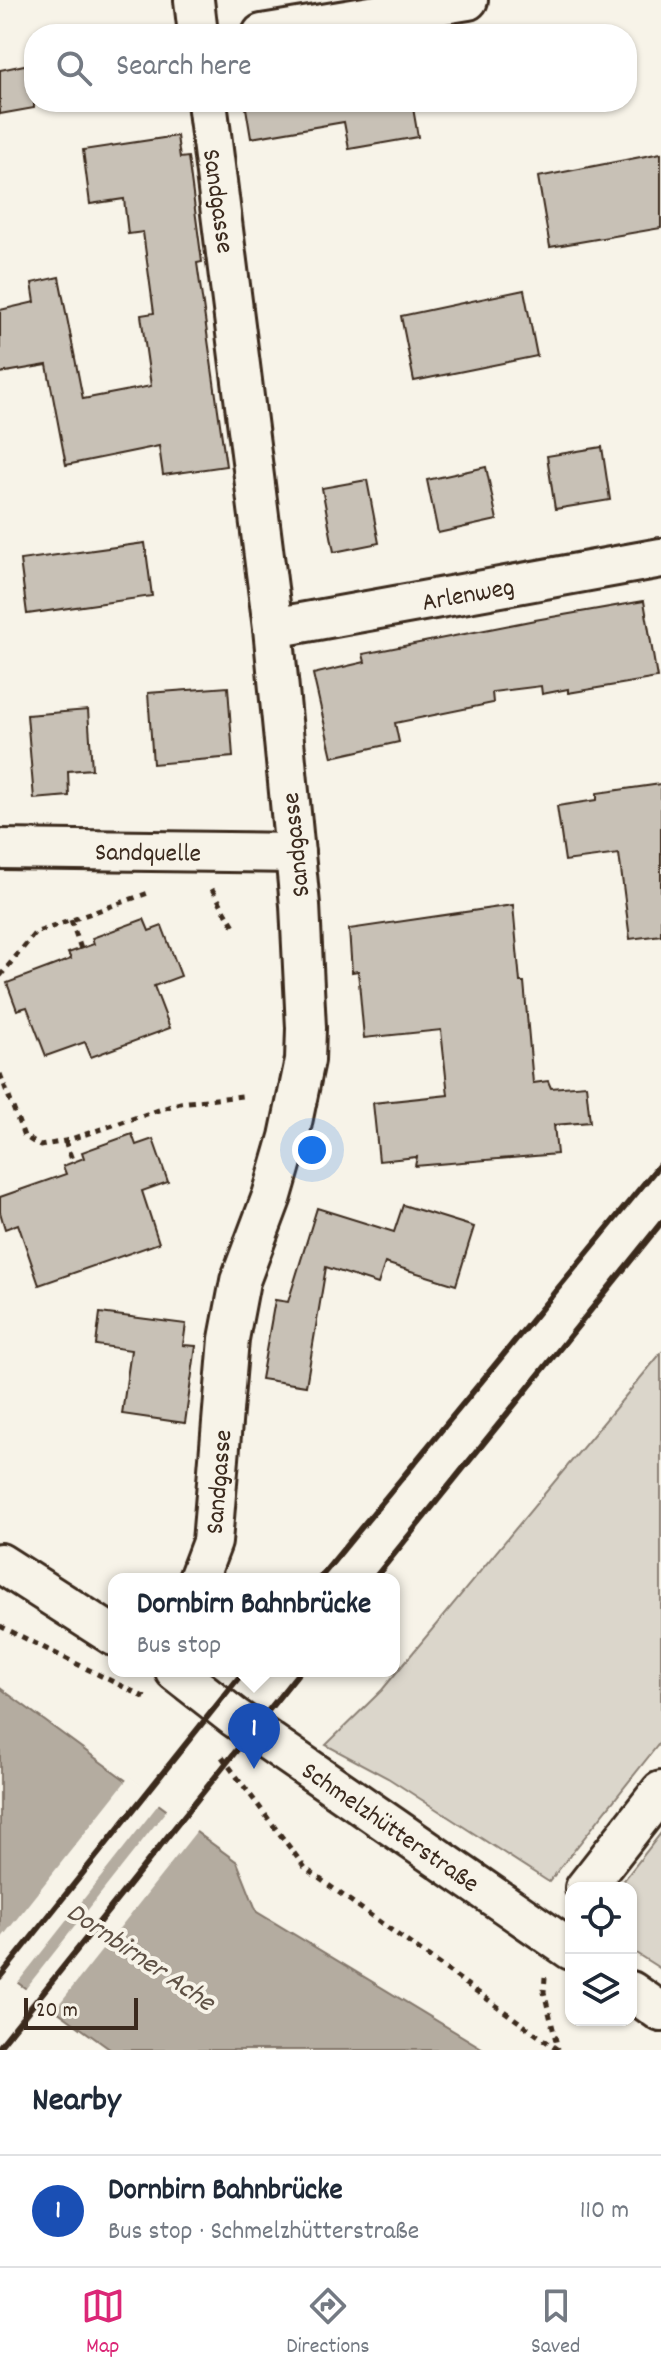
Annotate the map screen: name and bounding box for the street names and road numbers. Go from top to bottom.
street label: Sandgasse [191,147,242,256]
street label: Arlenweg [419,570,518,623]
street label: Sandgasse [274,791,321,899]
street label: Sandquelle [95,835,201,874]
street label: Sandgasse [198,1428,243,1536]
street label: Schmelzhütterstraße [293,1754,486,1903]

